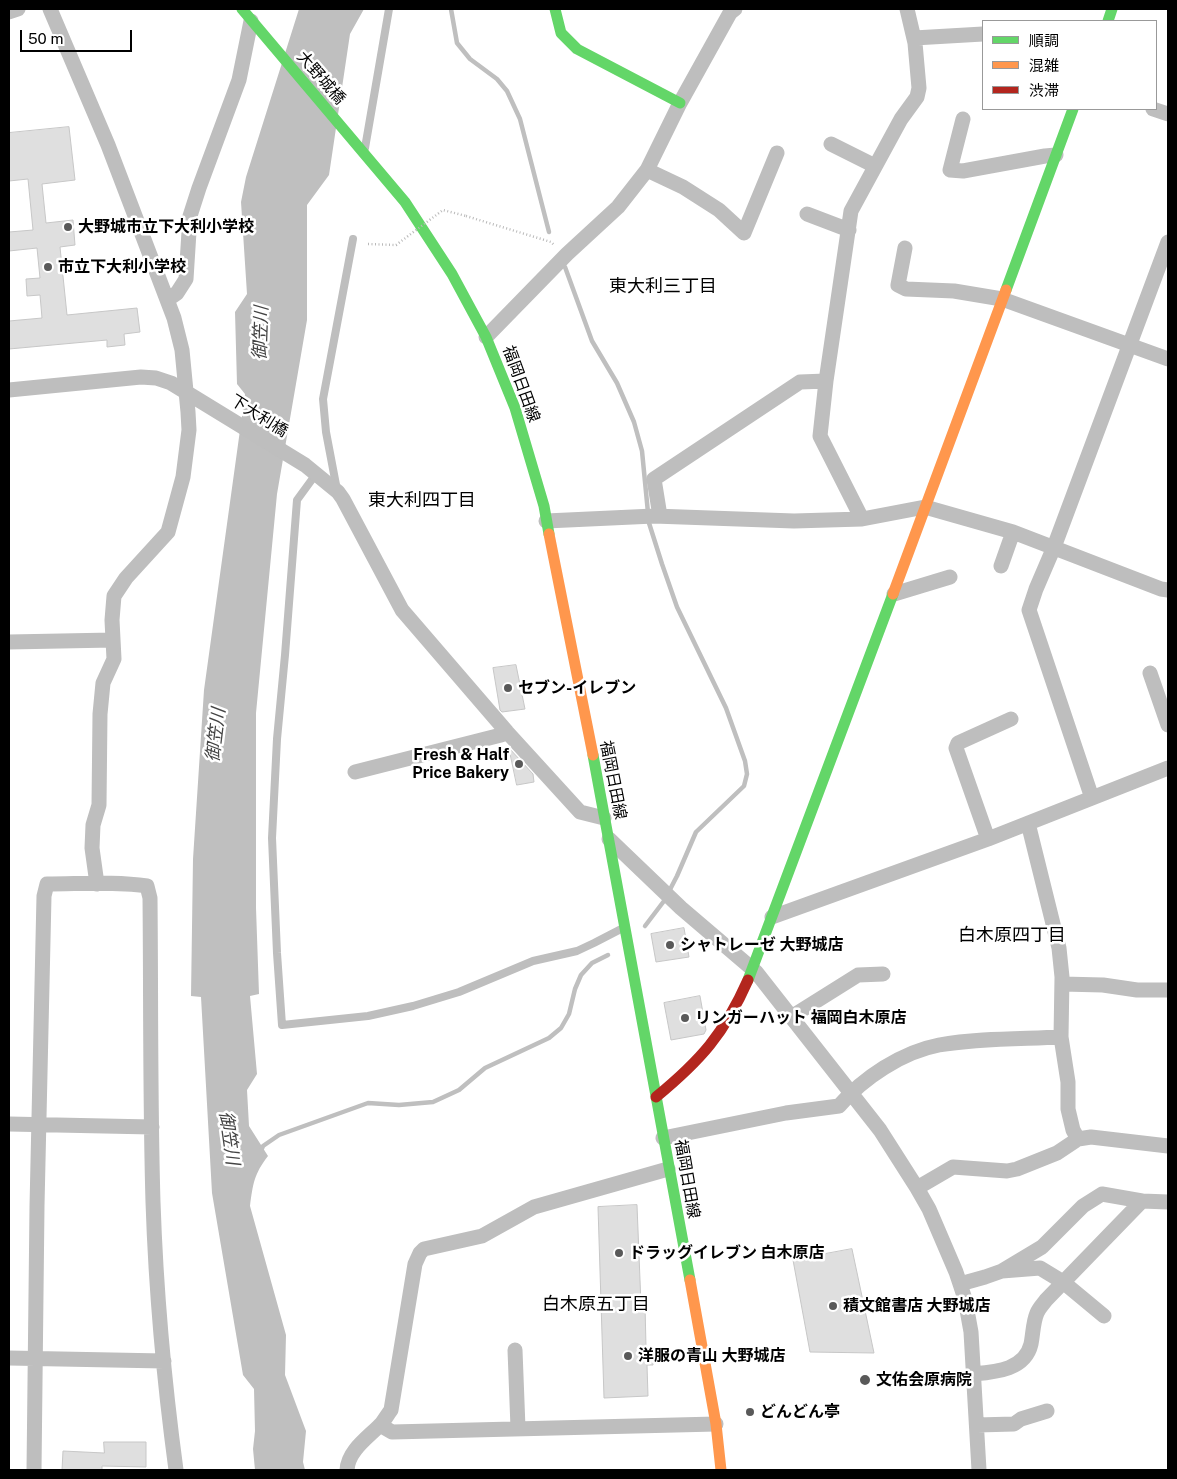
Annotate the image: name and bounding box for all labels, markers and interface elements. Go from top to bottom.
scale bar [22,20,135,52]
legend [982,20,1157,110]
text: 50 m [28,30,63,47]
text: 順調 [1029,32,1059,49]
street label: 大野城橋 [293,48,349,108]
text: 混雑 [1029,57,1059,74]
text: 渋滞 [1029,82,1059,99]
place label: 大野城市立下大利小学校 [78,217,254,237]
marker: 大野城市立下大利小学校 [62,221,74,233]
place label: 市立下大利小学校 [58,257,186,277]
marker: 市立下大利小学校 [42,261,54,273]
district label: 東大利三丁目 [609,275,717,297]
water label: 御笠川 [249,306,273,360]
street label: 福岡日田線 [498,343,544,425]
street label: 下大利橋 [227,391,291,441]
district label: 東大利四丁目 [368,489,476,511]
place label: セブン-イレブン [518,678,636,698]
marker: セブン-イレブン [502,682,514,694]
water label: 御笠川 [202,707,230,763]
street label: 福岡日田線 [596,739,630,821]
place label: Fresh & Half Price Bakery [412,745,509,783]
marker: Fresh & Half Price Bakery [513,758,525,770]
district label: 白木原四丁目 [958,924,1066,946]
place label: シャトレーゼ 大野城店 [680,935,844,955]
marker: シャトレーゼ 大野城店 [664,939,676,951]
place label: リンガーハット 福岡白木原店 [695,1008,907,1028]
marker: リンガーハット 福岡白木原店 [679,1012,691,1024]
water label: 御笠川 [215,1110,243,1166]
street label: 福岡日田線 [671,1138,703,1220]
place label: ドラッグイレブン 白木原店 [629,1243,825,1263]
marker: ドラッグイレブン 白木原店 [613,1247,625,1259]
district label: 白木原五丁目 [542,1293,650,1315]
place label: 積文館書店 大野城店 [843,1296,991,1316]
marker: 積文館書店 大野城店 [827,1300,839,1312]
place label: 洋服の青山 大野城店 [638,1346,786,1366]
marker: 洋服の青山 大野城店 [622,1350,634,1362]
place label: 文佑会原病院 [876,1370,972,1390]
marker: 文佑会原病院 [858,1373,872,1387]
place label: どんどん亭 [760,1402,840,1422]
marker: どんどん亭 [744,1406,756,1418]

